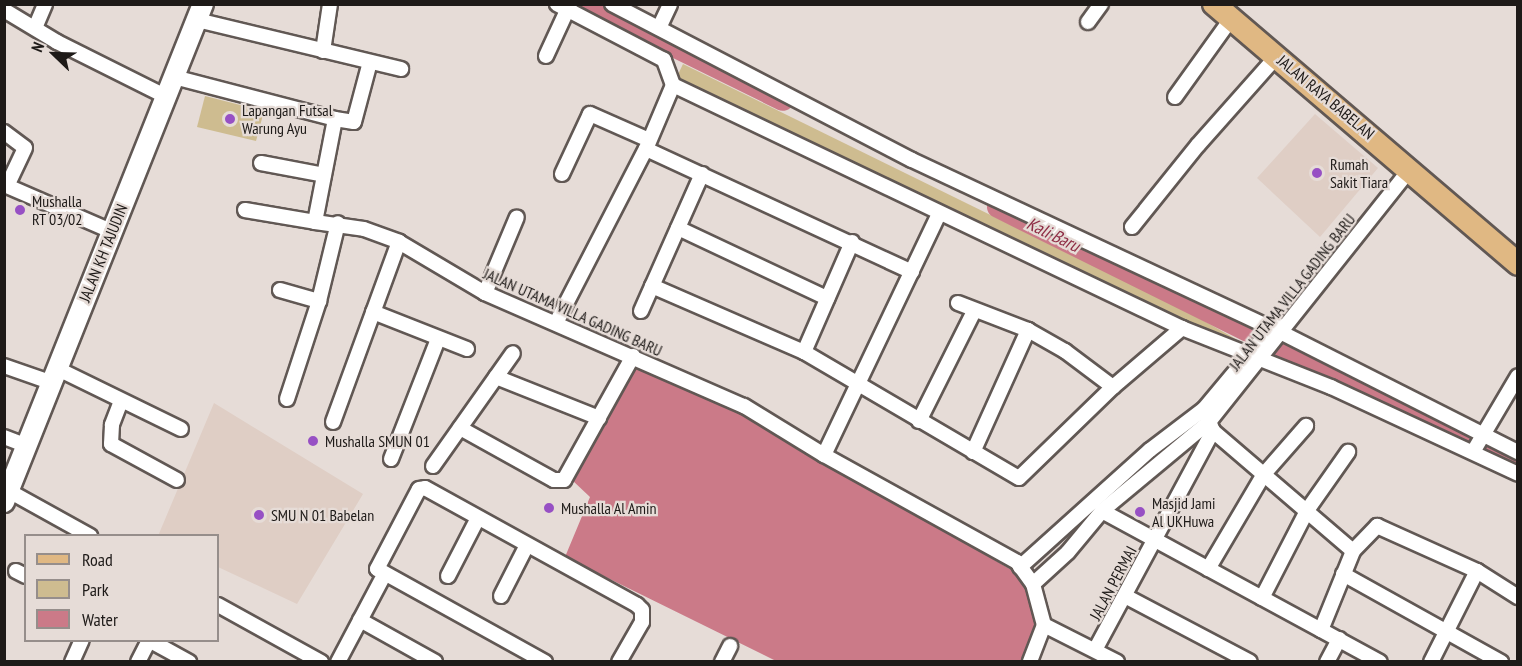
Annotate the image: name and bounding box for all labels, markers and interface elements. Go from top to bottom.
north arrow [24,24,84,84]
text: N [27,39,48,55]
street label: JALAN RAYA BABELAN [1273,51,1379,143]
place label: Lapangan Futsal Warung Ayu [242,100,332,138]
marker: Lapangan Futsal Warung Ayu [223,112,237,126]
place label: Rumah Sakit Tiara [1330,154,1389,192]
marker: Rumah Sakit Tiara [1308,164,1326,182]
place label: Mushalla RT 03/02 [32,191,83,229]
street label: JALAN KH TAJUDIN [75,201,131,305]
marker: Mushalla RT 03/02 [13,203,27,217]
street label: JALAN UTAMA VILLA GADING BARU [1224,209,1360,375]
water label: Kali Baru [1023,213,1083,257]
street label: JALAN UTAMA VILLA GADING BARU [480,264,666,360]
place label: Mushalla SMUN 01 [325,431,430,451]
marker: Mushalla SMUN 01 [306,434,320,448]
place label: Masjid Jami Al UKHuwa [1152,493,1215,531]
place label: Mushalla Al Amin [561,498,657,518]
marker: Mushalla Al Amin [542,501,556,515]
place label: SMU N 01 Babelan [271,505,374,525]
marker: Masjid Jami Al UKHuwa [1133,505,1147,519]
marker: SMU N 01 Babelan [252,508,266,522]
legend [24,534,219,642]
street label: JALAN PERMAI [1086,543,1140,623]
text: Road [82,548,113,571]
text: Park [82,578,109,601]
text: Water [82,608,118,631]

